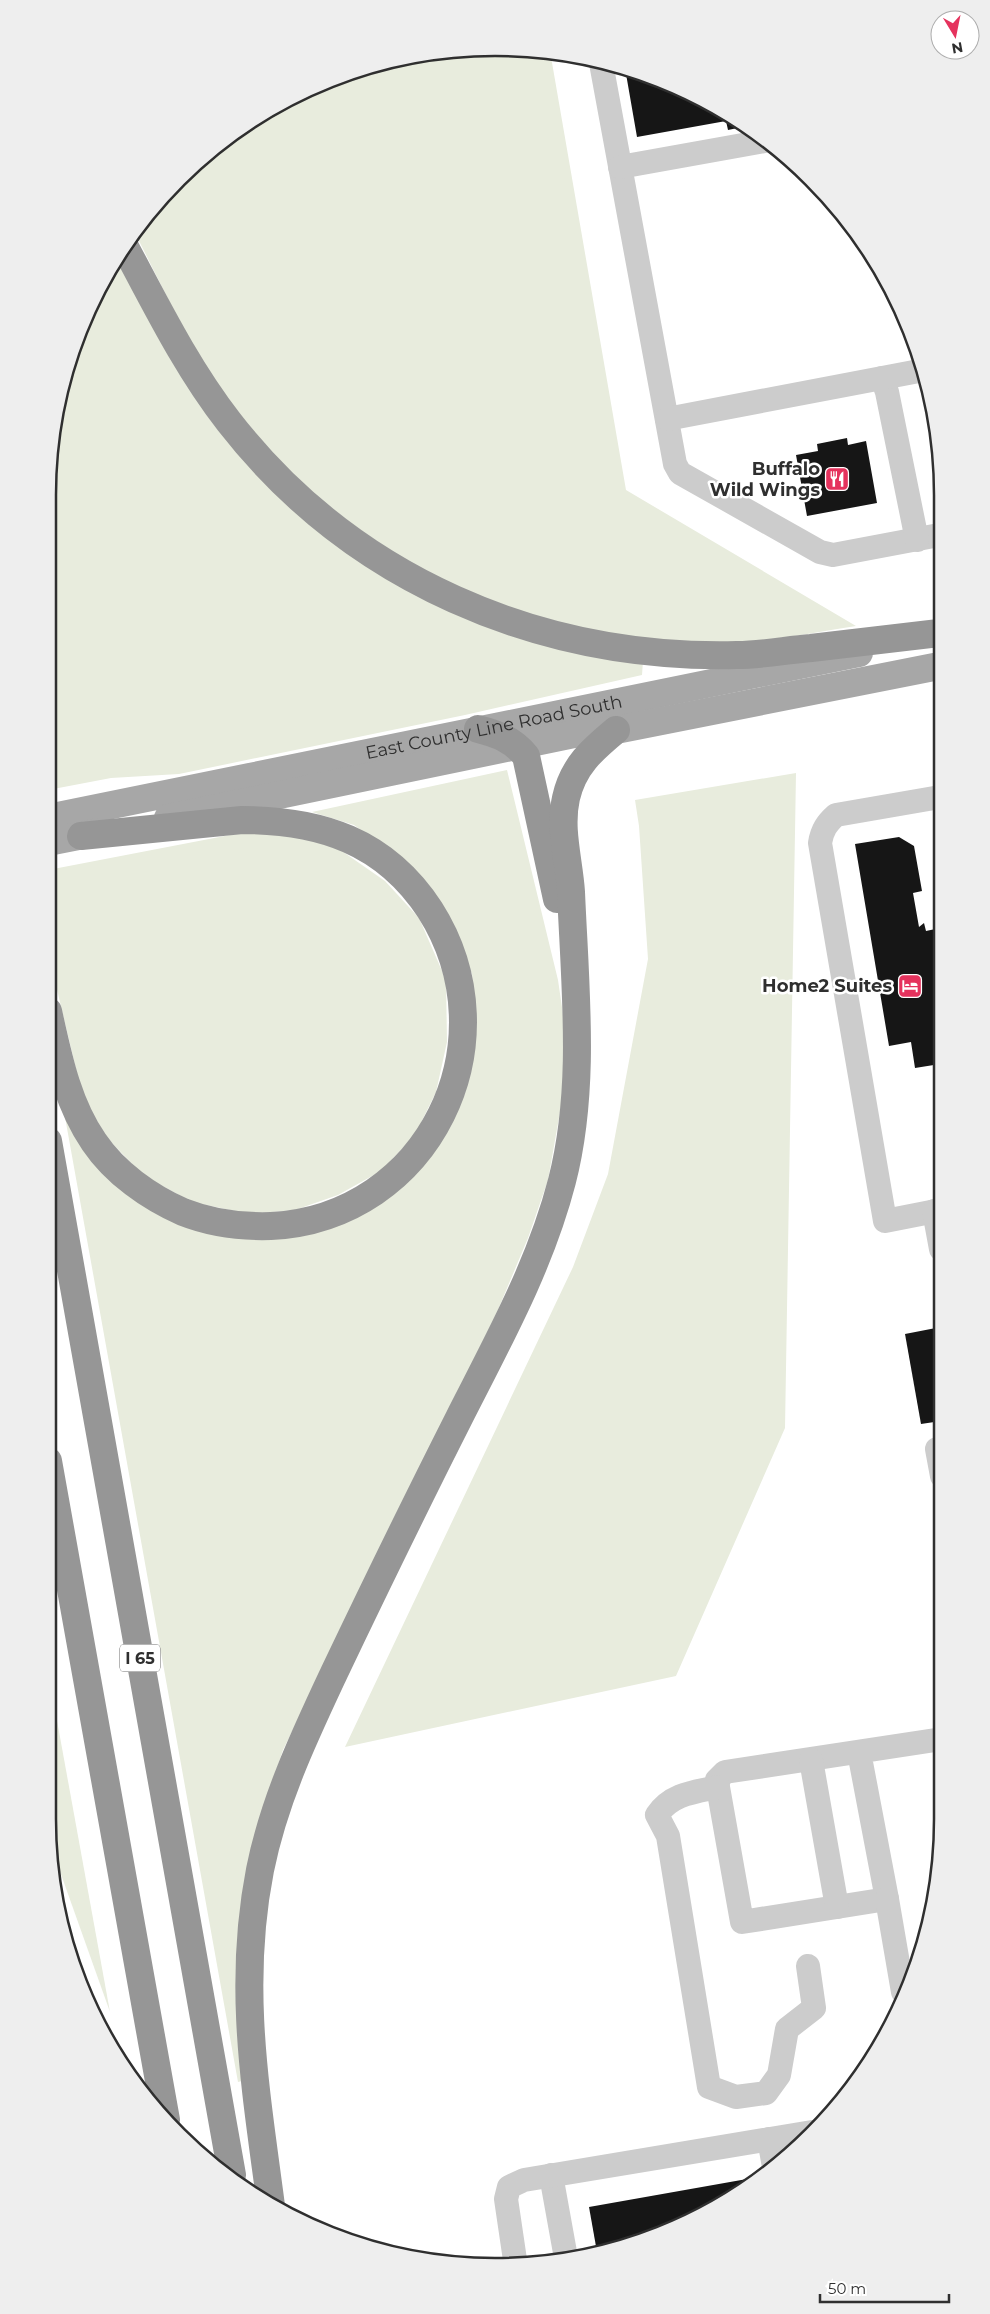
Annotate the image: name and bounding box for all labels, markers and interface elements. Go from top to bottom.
north arrow [930,10,980,60]
text: N [950,38,964,58]
place label: Buffalo Wild Wings [710,458,820,501]
restaurant icon: Buffalo Wild Wings [824,466,850,492]
street label: East County Line Road South [364,690,624,764]
hotel icon: Home2 Suites [897,973,923,999]
place label: Home2 Suites [762,975,892,997]
road number: I 65 [120,1645,160,1672]
scale bar [820,2272,949,2304]
text: 50 m [828,2279,866,2298]

